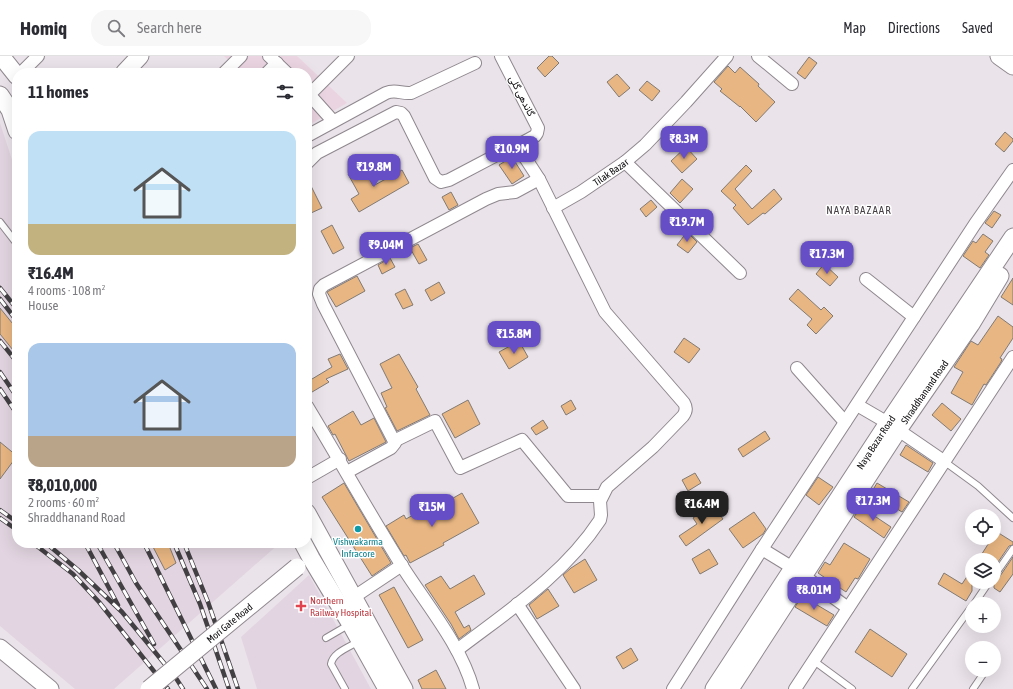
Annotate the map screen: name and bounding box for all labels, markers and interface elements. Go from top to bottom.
search box [91,10,371,46]
text: Homiq [20,17,67,39]
icon: search [105,17,127,39]
text: Search here [137,19,202,36]
text: Map [843,20,866,36]
text: Directions [888,20,940,36]
text: Saved [962,20,993,36]
street label: گاندھی گلی [506,74,537,119]
icon: filters [274,81,296,103]
text: 11 homes [28,82,89,102]
pin: ₹8.3M [656,126,712,160]
text: ₹8.3M [670,131,698,146]
pin: ₹10.9M [479,136,545,170]
text: ₹10.9M [495,141,529,156]
pin: ₹19.8M [341,154,407,188]
street label: Tilak Bazar [591,155,631,188]
icon: home [126,157,198,229]
text: ₹19.8M [357,159,391,174]
district label: NAYA BAZAAR [826,204,892,216]
pin: ₹19.7M [654,209,720,243]
text: ₹19.7M [670,214,704,229]
pin: ₹9.04M [353,232,419,266]
text: ₹9.04M [369,237,403,252]
pin: ₹17.3M [794,241,860,275]
text: ₹17.3M [810,246,844,261]
text: ₹16.4M [28,263,74,283]
text: 4 rooms · 108 m² [28,283,105,298]
text: House [28,298,58,313]
pin: ₹15.8M [481,321,547,355]
text: ₹15.8M [497,326,531,341]
street label: Shraddhanand Road [898,358,950,426]
icon: home [126,369,198,441]
street label: Naya Bazar Road [854,413,897,471]
text: ₹8,010,000 [28,475,97,495]
pin: ₹17.3M [840,488,906,522]
pin: ₹16.4M [669,491,735,525]
text: ₹17.3M [856,493,890,508]
pin: ₹15M [408,494,456,528]
text: 2 rooms · 60 m² [28,495,99,510]
text: ₹16.4M [685,496,719,511]
text: ₹15M [419,499,445,514]
map controls [965,509,1001,677]
button: locate [965,509,1001,545]
text: Shraddhanand Road [28,510,125,525]
marker: Vishwakarma Infracore [353,524,363,534]
place label: Vishwakarma Infracore [333,536,383,559]
button: layers [965,553,1001,589]
pin: ₹8.01M [781,577,847,611]
text: ₹8.01M [797,582,831,597]
place label: Northern Railway Hospital [310,595,372,618]
button: + [965,597,1001,633]
marker: Northern Railway Hospital [295,600,307,612]
street label: Mori Gate Road [204,601,254,645]
button: − [965,641,1001,677]

